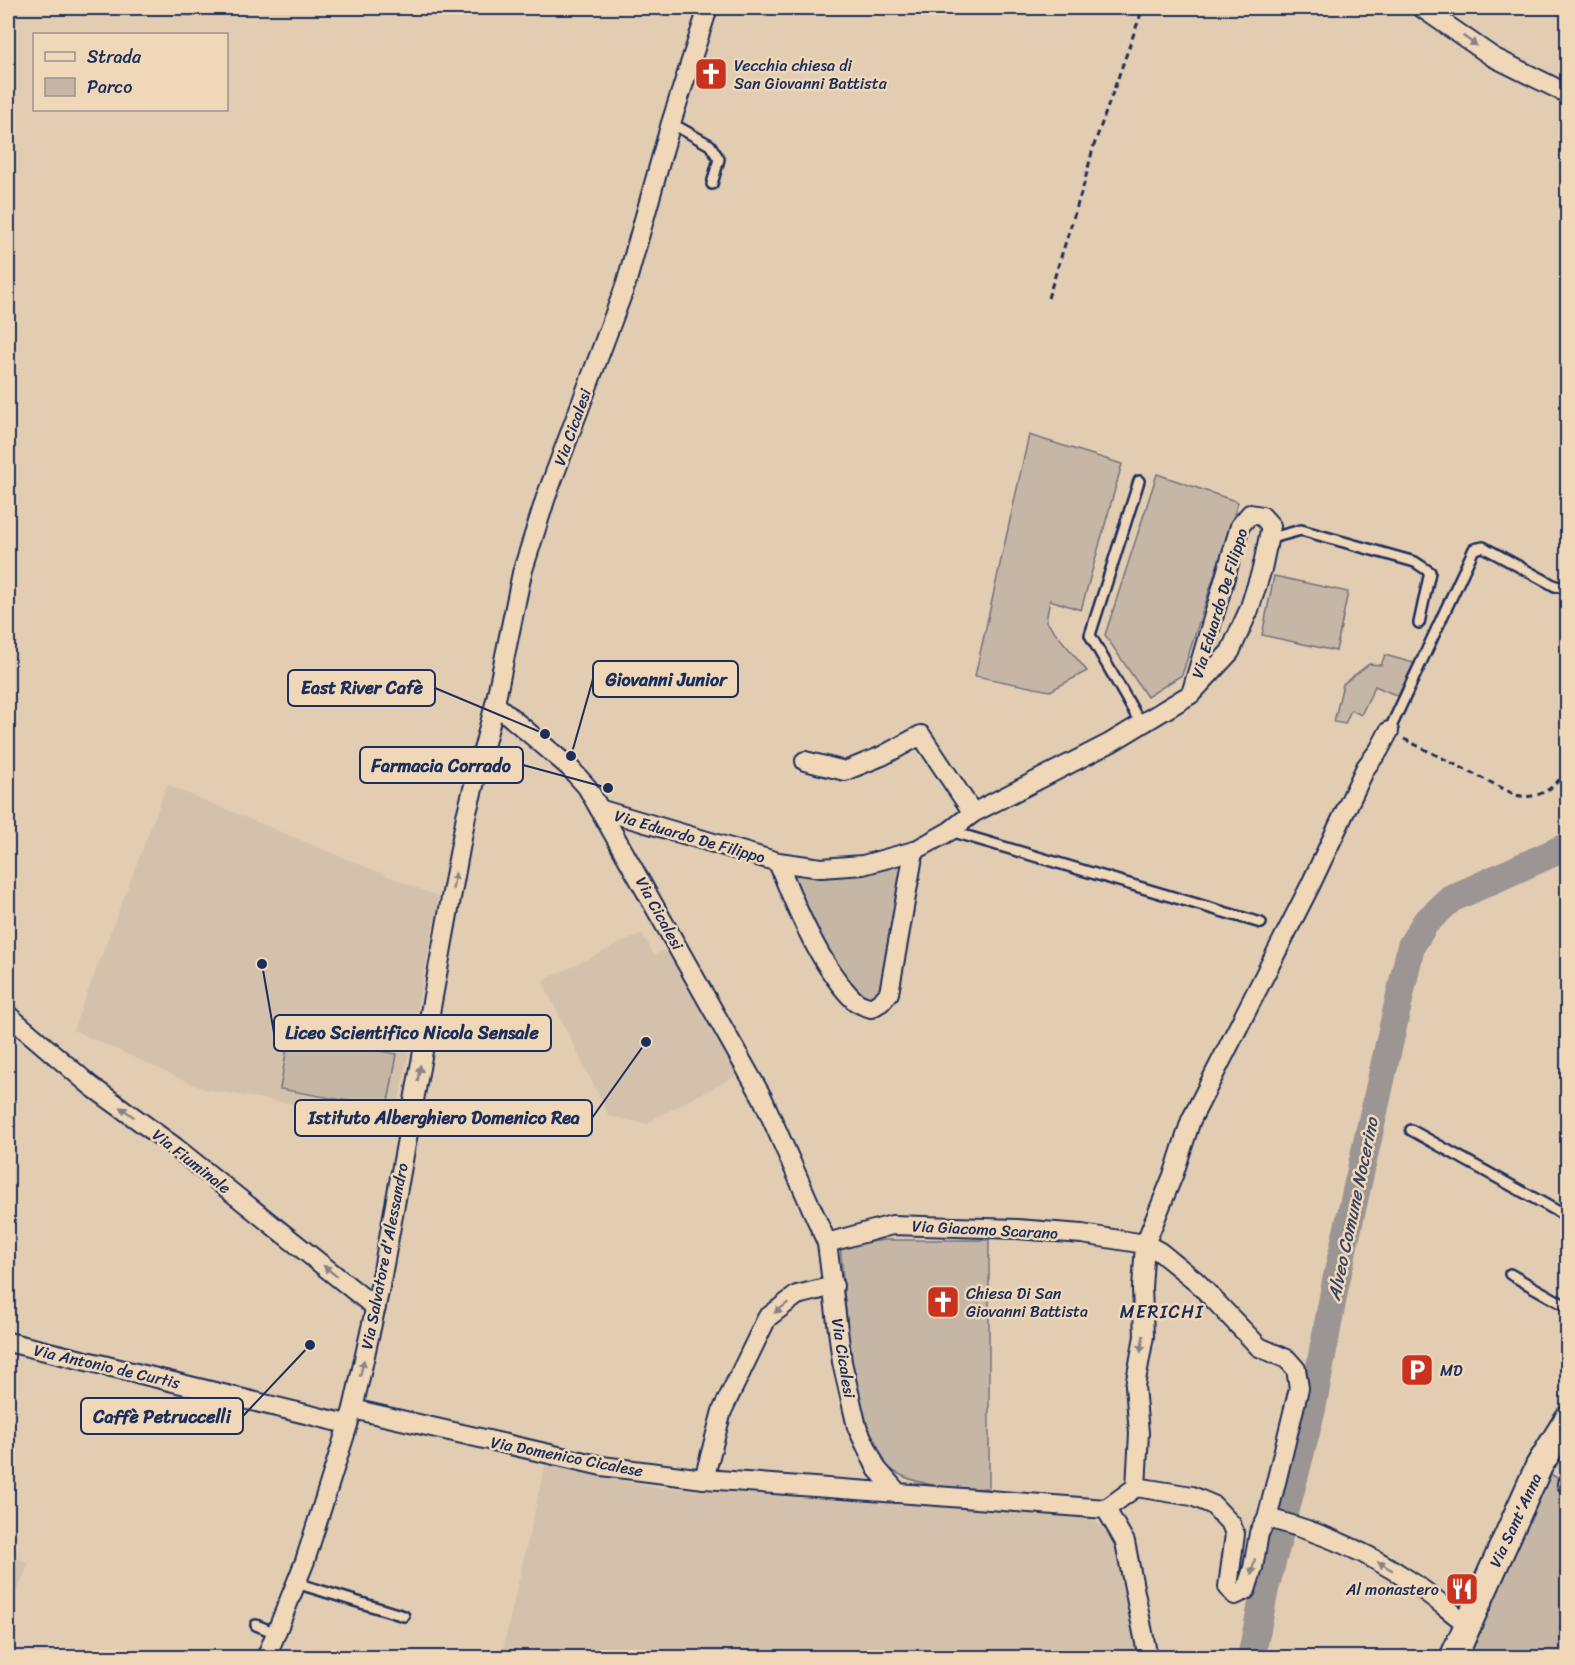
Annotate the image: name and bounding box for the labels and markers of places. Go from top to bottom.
place label: Vecchia chiesa di San Giovanni Battista [734,51,888,98]
church icon: Vecchia chiesa di San Giovanni Battista [693,56,729,92]
callout: Giovanni Junior [593,661,738,697]
callout: East River Cafè [288,670,435,706]
callout: Farmacia Corrado [360,747,523,783]
callout: Liceo Scientifico Nicola Sensale [274,1015,551,1051]
callout: Istituto Alberghiero Domenico Rea [295,1100,592,1136]
place label: Chiesa Di San Giovanni Battista [966,1279,1088,1326]
church icon: Chiesa Di San Giovanni Battista [925,1284,961,1320]
parking icon: MD [1399,1352,1435,1388]
place label: MD [1440,1356,1463,1385]
callout: Caffè Petruccelli [81,1398,243,1434]
restaurant icon: Al monastero [1444,1571,1480,1607]
place label: Al monastero [1345,1575,1439,1604]

